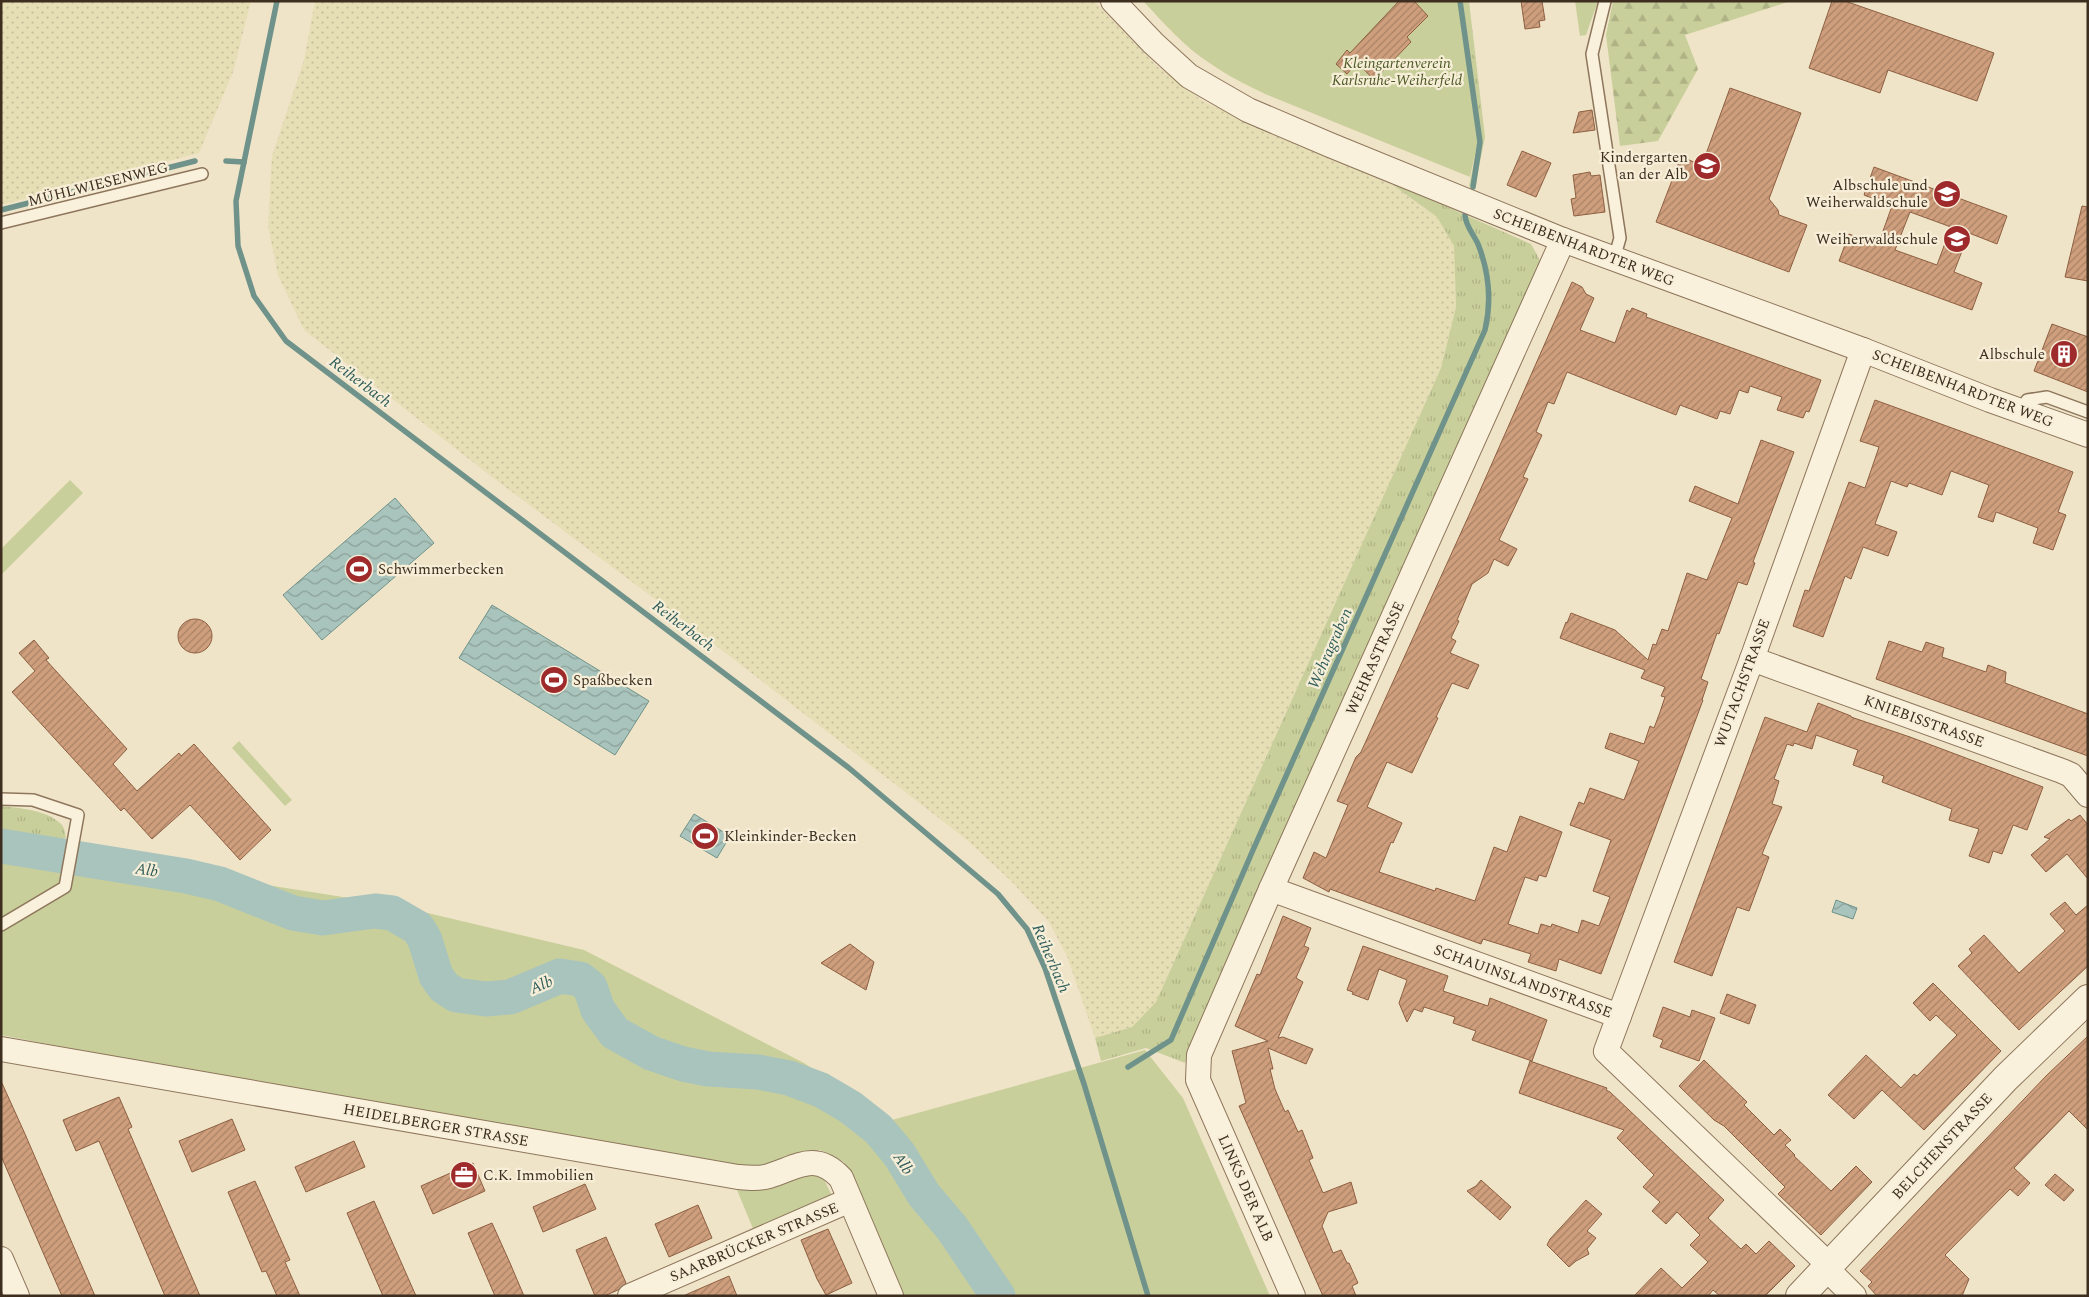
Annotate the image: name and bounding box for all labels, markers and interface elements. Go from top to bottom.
park label: Kleingartenverein Karlsruhe-Weiherfeld [1332,52,1463,92]
place label: Kindergarten an der Alb [1600,146,1688,186]
school or university icon: Kindergarten an der Alb [1692,151,1722,181]
street label: MÜHLWIESENWEG [26,156,171,213]
place label: Albschule und Weiherwaldschule [1806,174,1928,214]
school or university icon: Albschule und Weiherwaldschule [1932,179,1962,209]
street label: SCHEIBENHARDTER WEG [1490,202,1678,293]
school or university icon: Weiherwaldschule [1942,224,1972,254]
place label: Weiherwaldschule [1816,228,1938,251]
building icon: Albschule [2049,339,2079,369]
street label: SCHEIBENHARDTER WEG [1869,343,2057,434]
place label: Albschule [1979,343,2045,366]
water label: Reiherbach [324,350,397,413]
sports icon: Schwimmerbecken [344,554,374,584]
place label: Schwimmerbecken [378,558,504,581]
water label: Reiherbach [647,594,720,657]
street label: WEHRASTRASSE [1340,597,1411,719]
water label: Wehragraben [1301,604,1359,693]
street label: WUTACHSTRASSE [1709,616,1776,751]
sports icon: Spaßbecken [539,665,569,695]
place label: Spaßbecken [573,669,653,692]
street label: KNIEBISSTRASSE [1860,689,1987,754]
sports icon: Kleinkinder-Becken [690,821,720,851]
place label: Kleinkinder-Becken [724,825,857,848]
water label: Alb [133,856,160,884]
water label: Reiherbach [1026,920,1076,997]
street label: SCHAUINSLANDSTRASSE [1430,938,1615,1025]
water label: Alb [525,969,557,1001]
street label: BELCHENSTRASSE [1887,1088,1998,1205]
street label: HEIDELBERGER STRASSE [341,1098,530,1153]
street label: LINKS DER ALB [1212,1131,1279,1245]
water label: Alb [886,1147,920,1180]
office icon: C.K. Immobilien [449,1160,479,1190]
place label: C.K. Immobilien [483,1164,594,1187]
street label: SAARBRÜCKER STRASSE [666,1196,842,1289]

